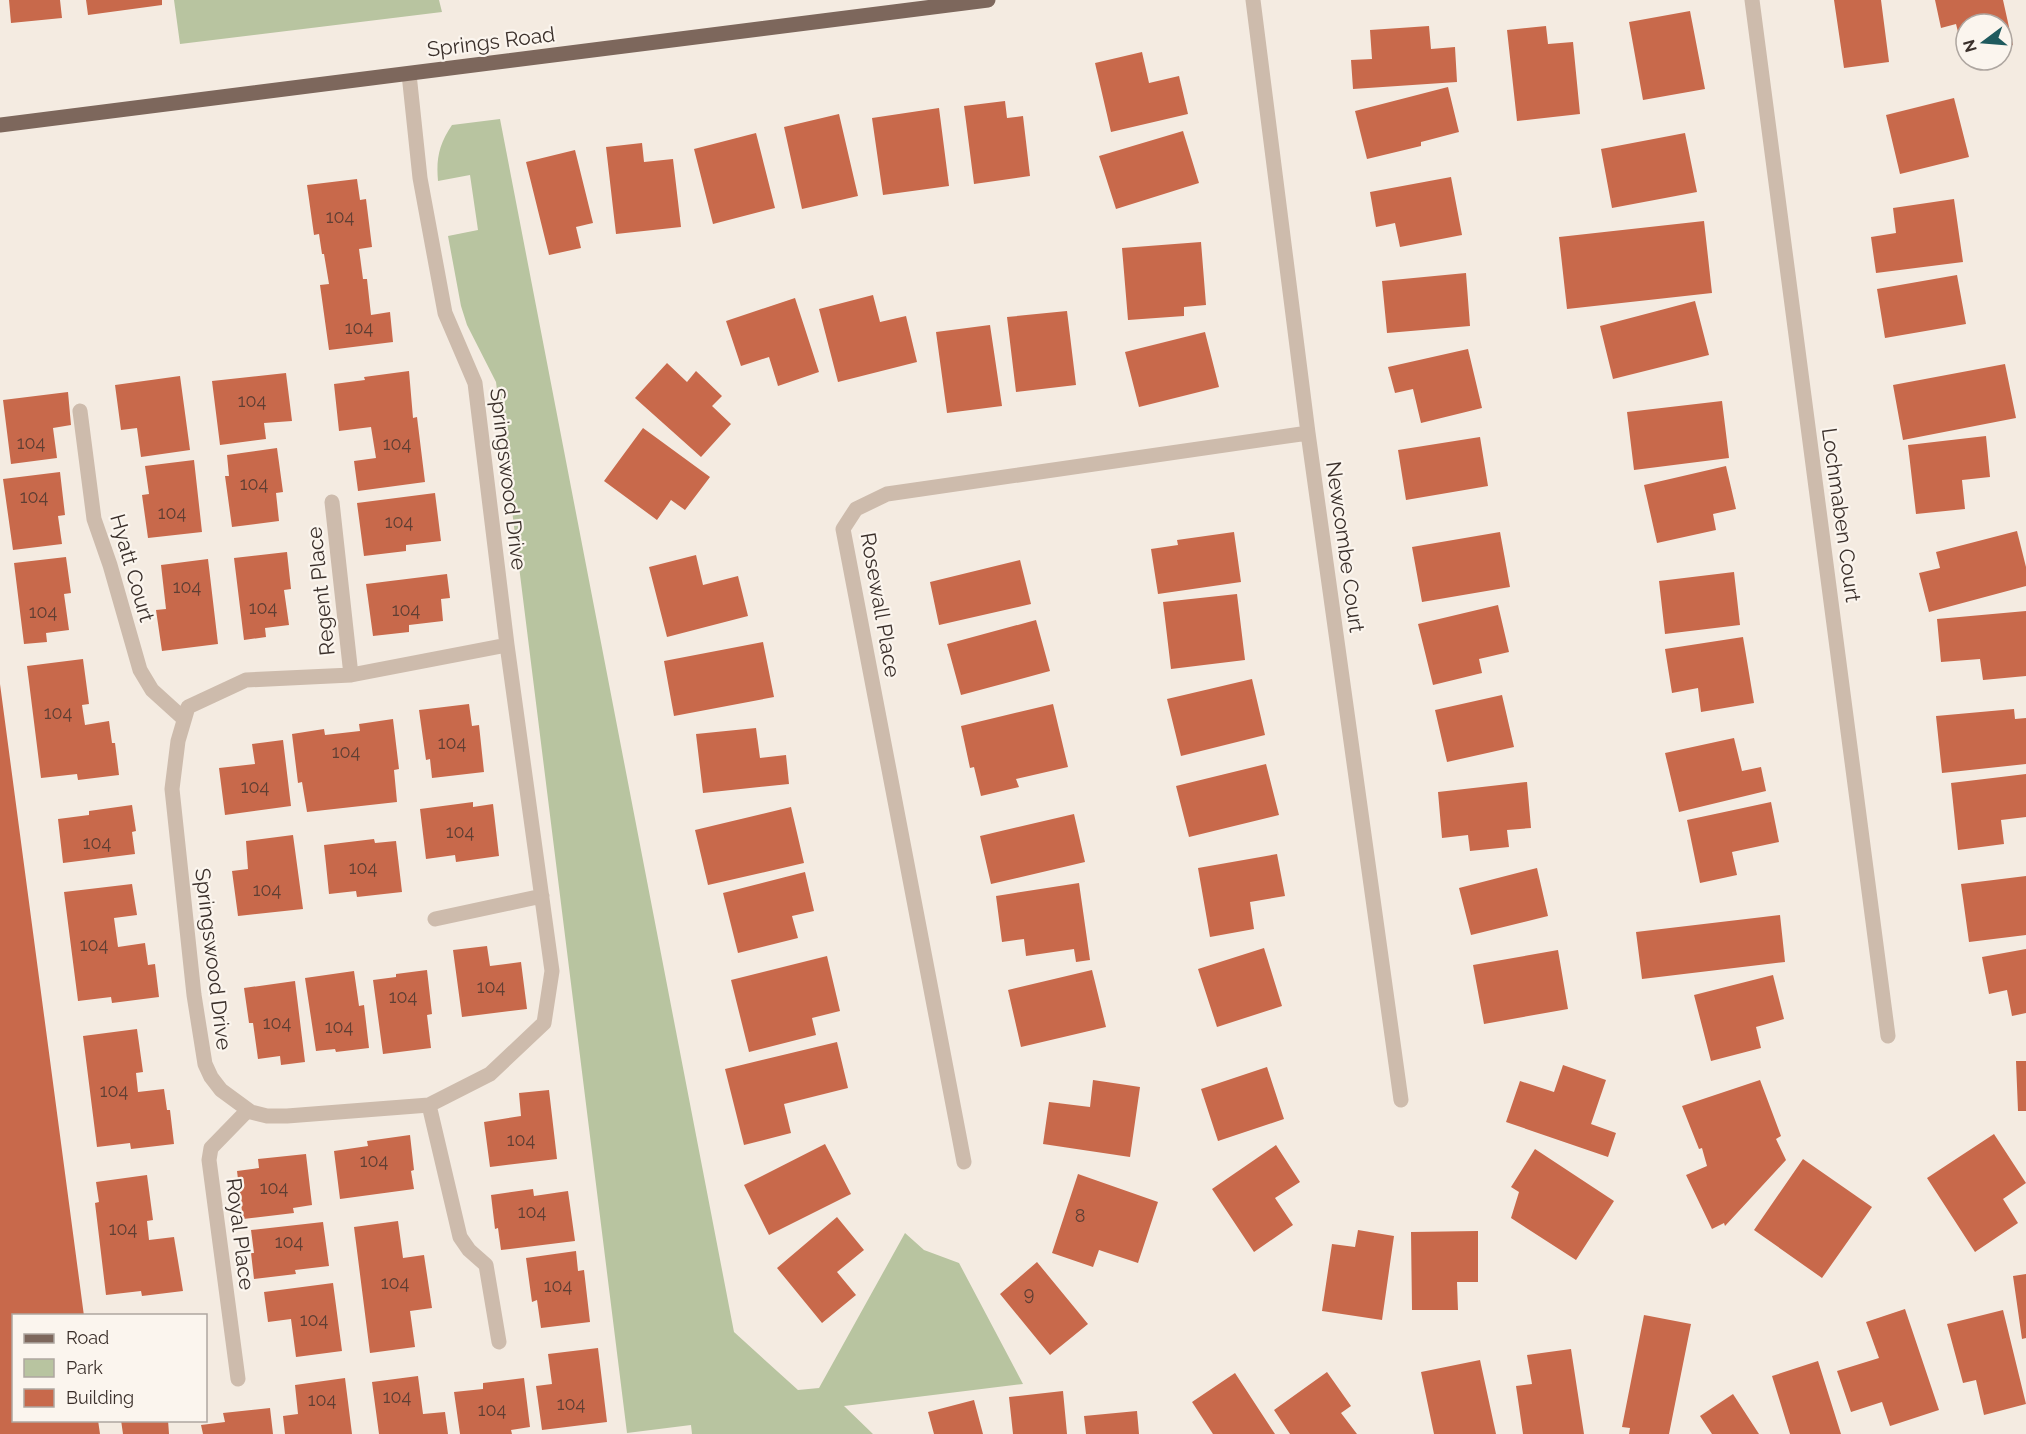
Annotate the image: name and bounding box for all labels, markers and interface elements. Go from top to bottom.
north arrow [1954,12,2014,72]
street label: Springs Road [426,21,556,62]
text: N [1959,38,1981,54]
house number: 104 [326,206,354,227]
house number: 104 [345,317,373,338]
street label: Springswood Drive [485,387,532,571]
house number: 104 [238,390,266,411]
street label: Lochmaben Court [1817,426,1866,604]
house number: 104 [17,432,45,453]
house number: 104 [383,433,411,454]
street label: Newcombe Court [1321,460,1370,634]
house number: 104 [240,473,268,494]
house number: 104 [20,486,48,507]
house number: 104 [158,502,186,523]
street label: Hyatt Court [105,511,160,625]
house number: 104 [385,511,413,532]
street label: Regent Place [301,525,340,657]
street label: Rosewall Place [855,531,906,679]
house number: 104 [173,576,201,597]
house number: 104 [249,597,277,618]
house number: 104 [392,599,420,620]
house number: 104 [29,601,57,622]
house number: 104 [44,702,72,723]
house number: 104 [438,732,466,753]
house number: 104 [332,741,360,762]
house number: 104 [241,776,269,797]
house number: 104 [446,821,474,842]
house number: 104 [83,832,111,853]
house number: 104 [349,857,377,878]
street label: Springswood Drive [190,867,237,1051]
house number: 104 [253,879,281,900]
house number: 104 [80,934,108,955]
house number: 104 [477,976,505,997]
house number: 104 [389,986,417,1007]
house number: 104 [263,1012,291,1033]
house number: 104 [325,1016,353,1037]
house number: 104 [100,1080,128,1101]
house number: 104 [507,1129,535,1150]
house number: 104 [360,1150,388,1171]
street label: Royal Place [221,1177,260,1291]
house number: 104 [260,1177,288,1198]
house number: 104 [518,1201,546,1222]
house number: 8 [1075,1205,1085,1226]
house number: 104 [109,1218,137,1239]
house number: 104 [275,1231,303,1252]
house number: 104 [381,1272,409,1293]
house number: 104 [544,1275,572,1296]
house number: 9 [1024,1283,1034,1304]
house number: 104 [300,1309,328,1330]
legend [12,1314,207,1422]
text: Road [66,1327,109,1348]
text: Park [66,1357,103,1378]
house number: 104 [383,1386,411,1407]
text: Building [66,1387,134,1408]
house number: 104 [308,1389,336,1410]
house number: 104 [557,1393,585,1414]
house number: 104 [478,1399,506,1420]

